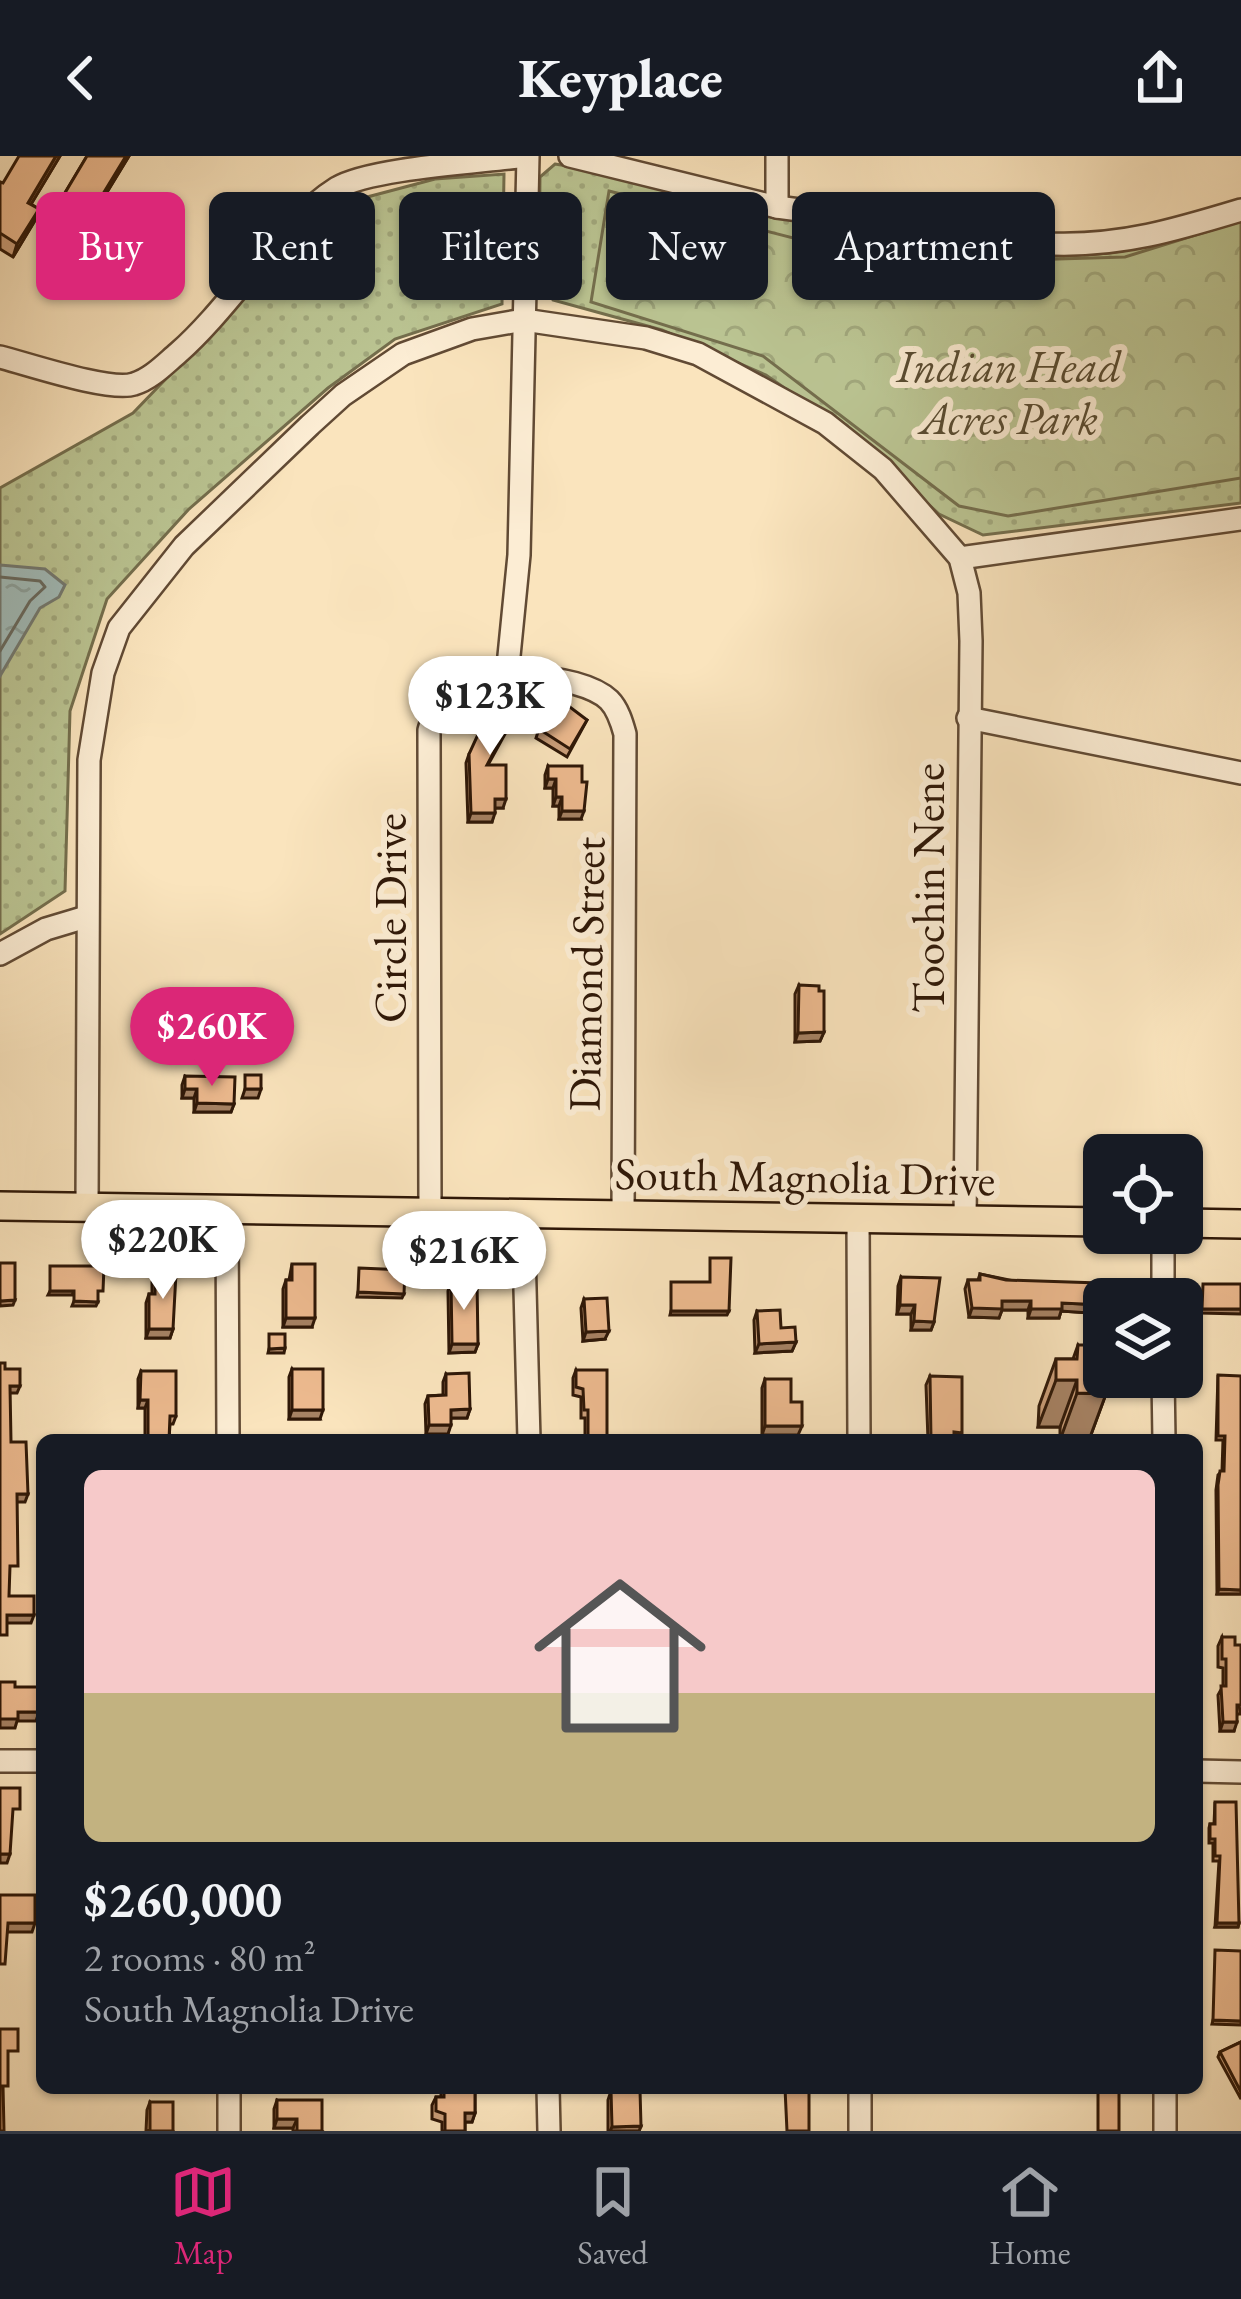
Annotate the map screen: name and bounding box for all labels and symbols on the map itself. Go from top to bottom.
park label: Indian Head Acres Park [896,337,1122,447]
pin: $123K [406,656,574,758]
street label: Toochin Nene [899,763,957,1013]
street label: Circle Drive [361,813,419,1023]
street label: Diamond Street [555,836,617,1112]
pin: $260K [128,987,296,1089]
street label: South Magnolia Drive [614,1144,996,1208]
pin: $220K [79,1200,247,1302]
pin: $216K [380,1211,548,1313]

